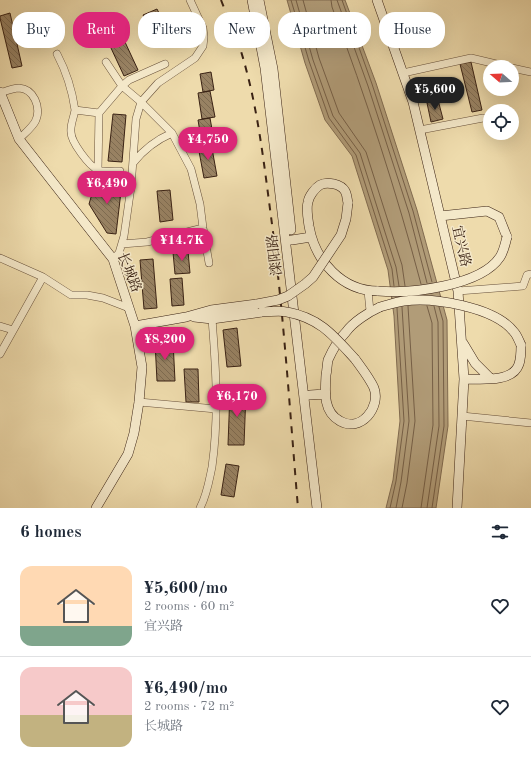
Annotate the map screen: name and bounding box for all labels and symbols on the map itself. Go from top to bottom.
north arrow [483,60,519,96]
pin: ¥5,600 [402,77,468,111]
pin: ¥4,750 [175,127,241,161]
pin: ¥6,490 [74,171,140,205]
street label: 宜兴路 [449,224,474,268]
pin: ¥14.7K [149,228,215,262]
street label: 滦阳路 [264,233,284,277]
street label: 长城路 [115,250,144,294]
pin: ¥8,200 [132,327,198,361]
pin: ¥6,170 [204,384,270,418]

